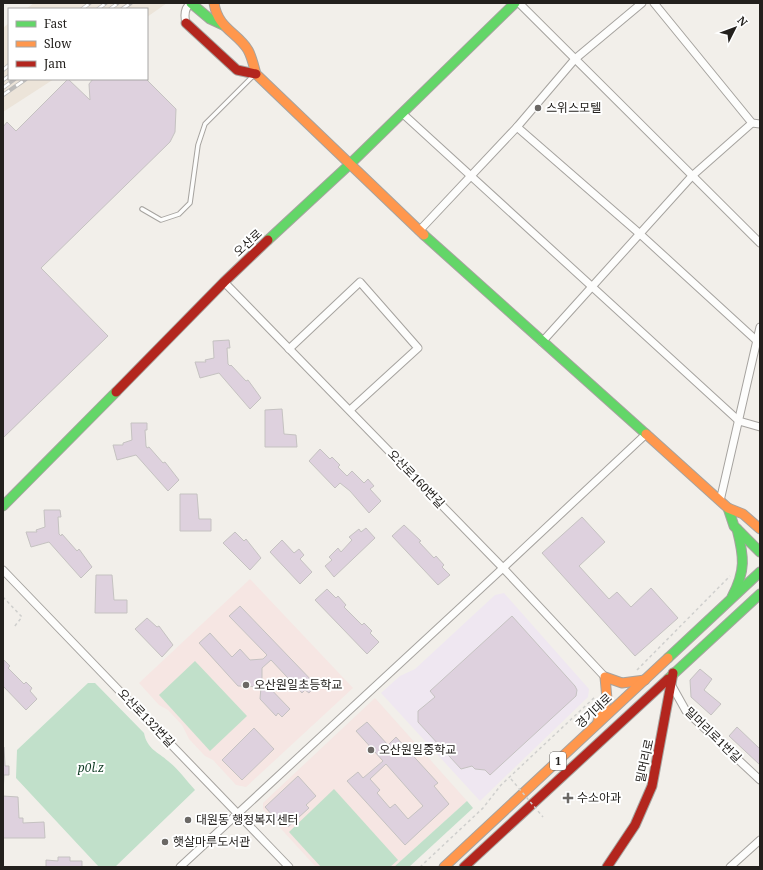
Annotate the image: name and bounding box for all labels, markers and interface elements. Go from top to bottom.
legend [8,8,148,80]
north arrow [715,8,755,48]
text: N [734,13,751,29]
text: Fast [44,15,67,32]
text: Slow [44,35,72,52]
text: Jam [43,55,66,72]
place label: 스위스모텔 [546,99,601,116]
marker: 스위스모텔 [533,103,543,113]
street label: 오산로 [230,225,266,260]
street label: 오산로160번길 [384,446,449,512]
place label: 오산원일초등학교 [254,676,342,693]
marker: 오산원일초등학교 [241,680,251,690]
street label: 오산로132번길 [114,685,179,751]
street label: 경기대로 [572,689,616,732]
street label: 밀머리로1번길 [681,703,745,766]
street label: 밀머리로 [632,738,657,784]
place label: 오산원일중학교 [379,741,456,758]
marker: 오산원일중학교 [366,745,376,755]
road number: 1 [550,752,566,770]
park label: p0l.z [77,759,104,776]
place label: 수소아과 [577,789,621,806]
marker: 수소아과 [562,792,574,804]
place label: 대원동 행정복지센터 [196,811,298,828]
marker: 대원동 행정복지센터 [183,815,193,825]
place label: 햇살마루도서관 [173,833,250,850]
marker: 햇살마루도서관 [160,837,170,847]

